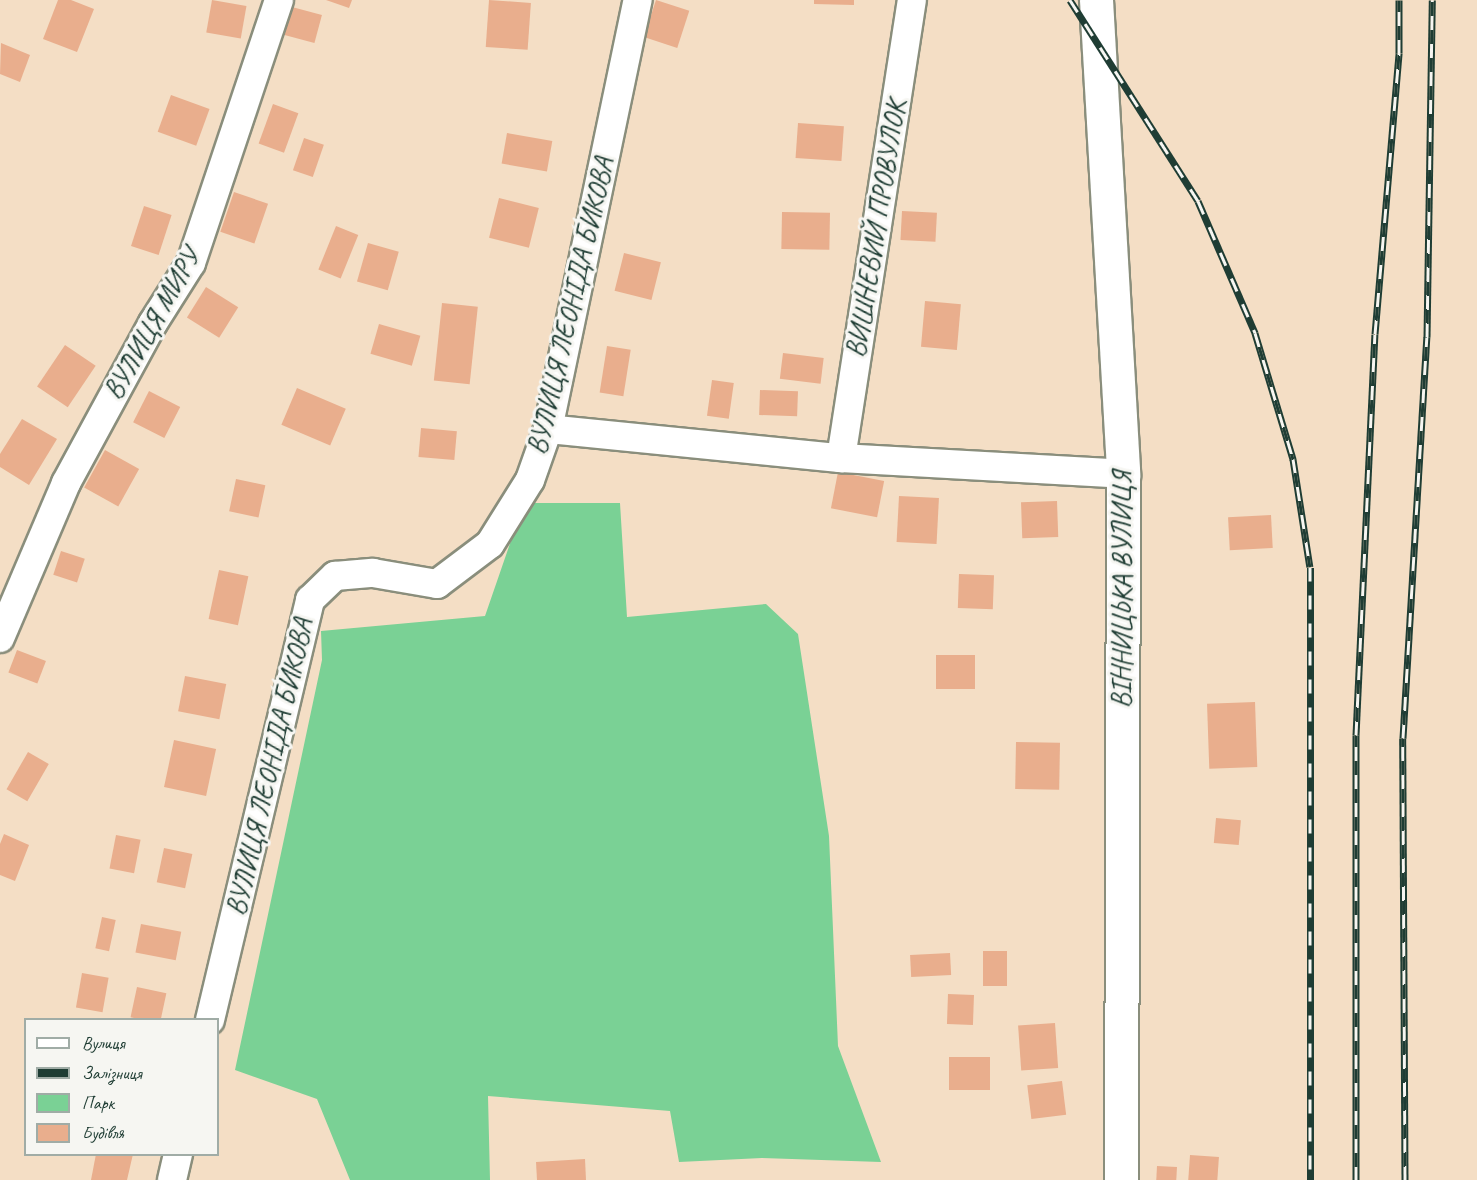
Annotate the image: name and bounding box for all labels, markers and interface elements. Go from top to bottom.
street label: ВИШНЕВИЙ ПРОВУЛОК [839,98,913,360]
street label: ВУЛИЦЯ ЛЕОНІДА БИКОВА [521,154,621,458]
street label: ВУЛИЦЯ МИРУ [97,243,207,405]
street label: ВІННИЦЬКА ВУЛИЦЯ [1105,473,1139,707]
street label: ВУЛИЦЯ ЛЕОНІДА БИКОВА [220,615,320,919]
legend [24,1018,219,1156]
text: Вулиця [82,1032,125,1054]
text: Залізниця [82,1062,142,1084]
text: Парк [82,1092,114,1114]
text: Будівля [82,1122,124,1144]

